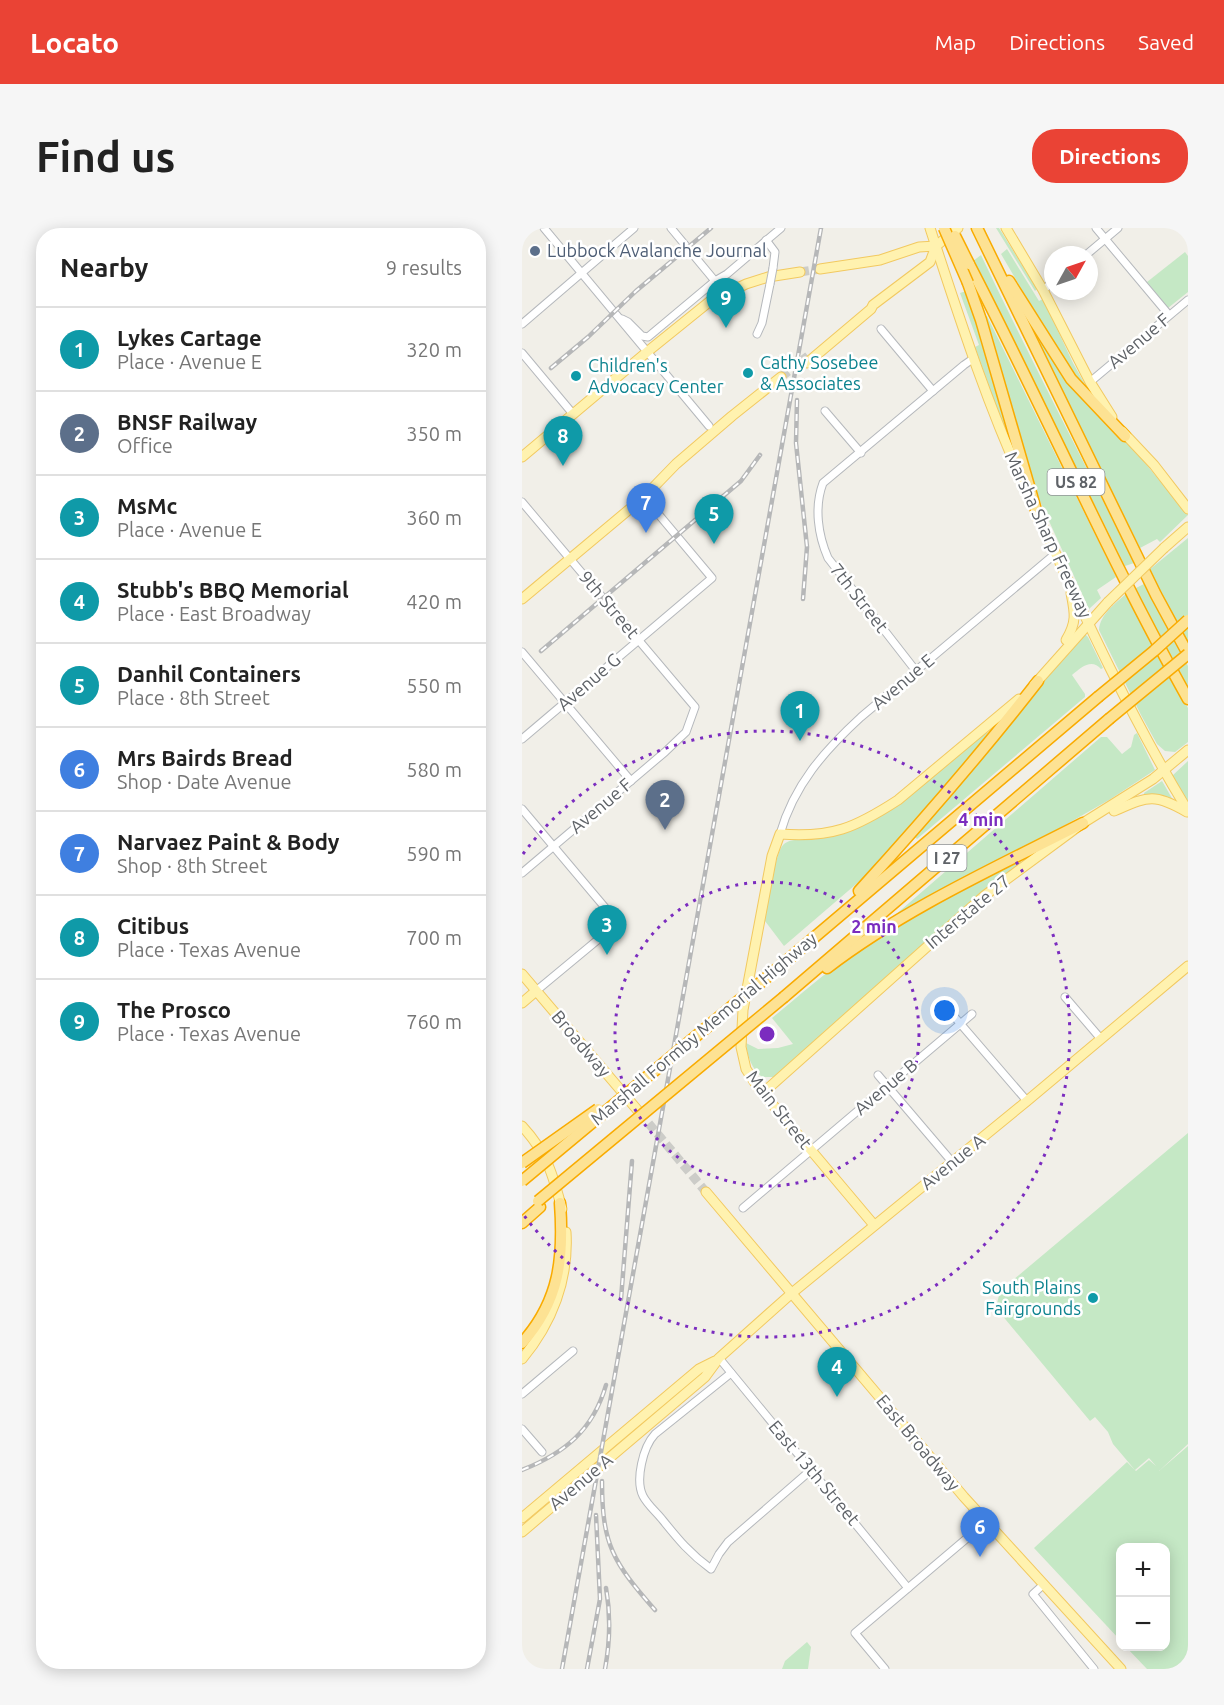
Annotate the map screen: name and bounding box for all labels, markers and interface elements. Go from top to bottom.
text: Locato [30,27,119,58]
text: Map [935,30,976,54]
text: Directions [1009,30,1105,54]
text: Saved [1138,30,1194,54]
button: Directions [1032,129,1188,183]
text: Find us [36,133,175,180]
place label: Lubbock Avalanche Journal [547,240,767,260]
marker: Lubbock Avalanche Journal [528,244,542,258]
north arrow [1044,246,1098,300]
text: Nearby [60,253,148,282]
text: 9 results [386,256,462,279]
pin: 9 [706,279,746,328]
street label: Avenue F [1103,309,1173,372]
text: Lykes Cartage [117,325,262,350]
text: 1 [74,338,85,361]
text: 320 m [406,338,462,361]
text: Place · Avenue E [117,350,262,373]
place label: Cathy Sosebee & Associates [760,352,878,393]
place label: Children's Advocacy Center [588,355,724,396]
marker: Cathy Sosebee & Associates [741,366,755,380]
marker: Children's Advocacy Center [569,369,583,383]
text: BNSF Railway [117,409,257,434]
pin: 8 [544,416,582,466]
text: 2 [74,422,85,445]
text: 350 m [406,422,462,445]
text: Office [117,434,173,457]
street label: Marsha Sharp Freeway [1002,448,1096,621]
road number: US 82 [1048,469,1104,495]
pin: 7 [626,484,666,533]
text: MsMc [117,493,177,518]
pin: 5 [694,494,734,544]
text: 3 [74,506,85,529]
text: 360 m [406,506,462,529]
text: Place · Avenue E [117,518,262,541]
street label: 7th Street [827,559,893,636]
street label: 9th Street [576,567,644,642]
text: Stubb's BBQ Memorial [117,577,349,602]
text: 4 [74,590,85,613]
text: 420 m [406,590,462,613]
text: Place · East Broadway [117,602,311,625]
street label: Avenue G [553,649,624,714]
street label: Avenue E [867,650,937,713]
text: Danhil Containers [117,661,301,686]
text: 5 [74,674,85,697]
text: 550 m [406,674,462,697]
text: Place · 8th Street [117,686,270,709]
pin: 1 [780,692,820,741]
text: Mrs Bairds Bread [117,745,293,770]
text: 6 [74,758,85,781]
text: 580 m [406,758,462,781]
text: Shop · Date Avenue [117,770,292,793]
street label: Avenue F [565,774,635,837]
pin: 2 [646,780,684,830]
text: 4 min [958,809,1004,829]
text: Narvaez Paint & Body [117,829,340,854]
text: 7 [74,842,85,865]
text: 590 m [406,842,462,865]
road number: I 27 [928,845,966,871]
text: Shop · 8th Street [117,854,267,877]
street label: Interstate 27 [921,870,1014,952]
pin: 3 [588,906,626,955]
text: Citibus [117,913,189,938]
text: 2 min [851,916,897,936]
text: 8 [74,926,85,949]
text: 700 m [406,926,462,949]
street label: Marshall Formby Memorial Highway [586,928,821,1129]
text: Place · Texas Avenue [117,938,301,961]
your location [930,996,959,1025]
text: The Prosco [117,997,231,1022]
street label: Broadway [548,1006,615,1081]
text: 9 [74,1010,85,1033]
text: 760 m [406,1010,462,1033]
text: Place · Texas Avenue [117,1022,301,1045]
centre of rings [757,1024,777,1044]
street label: Avenue B [850,1054,921,1118]
street label: Main Street [743,1066,817,1153]
street label: Avenue A [916,1129,989,1193]
place label: South Plains Fairgrounds [982,1277,1081,1318]
marker: South Plains Fairgrounds [1086,1291,1100,1305]
pin: 4 [818,1348,856,1397]
street label: East Broadway [873,1390,965,1495]
street label: East 13th Street [765,1416,864,1529]
street label: Avenue A [545,1449,616,1513]
pin: 6 [960,1508,1000,1557]
map controls [1116,1543,1170,1651]
button: + [1116,1543,1170,1597]
button: − [1116,1597,1170,1651]

